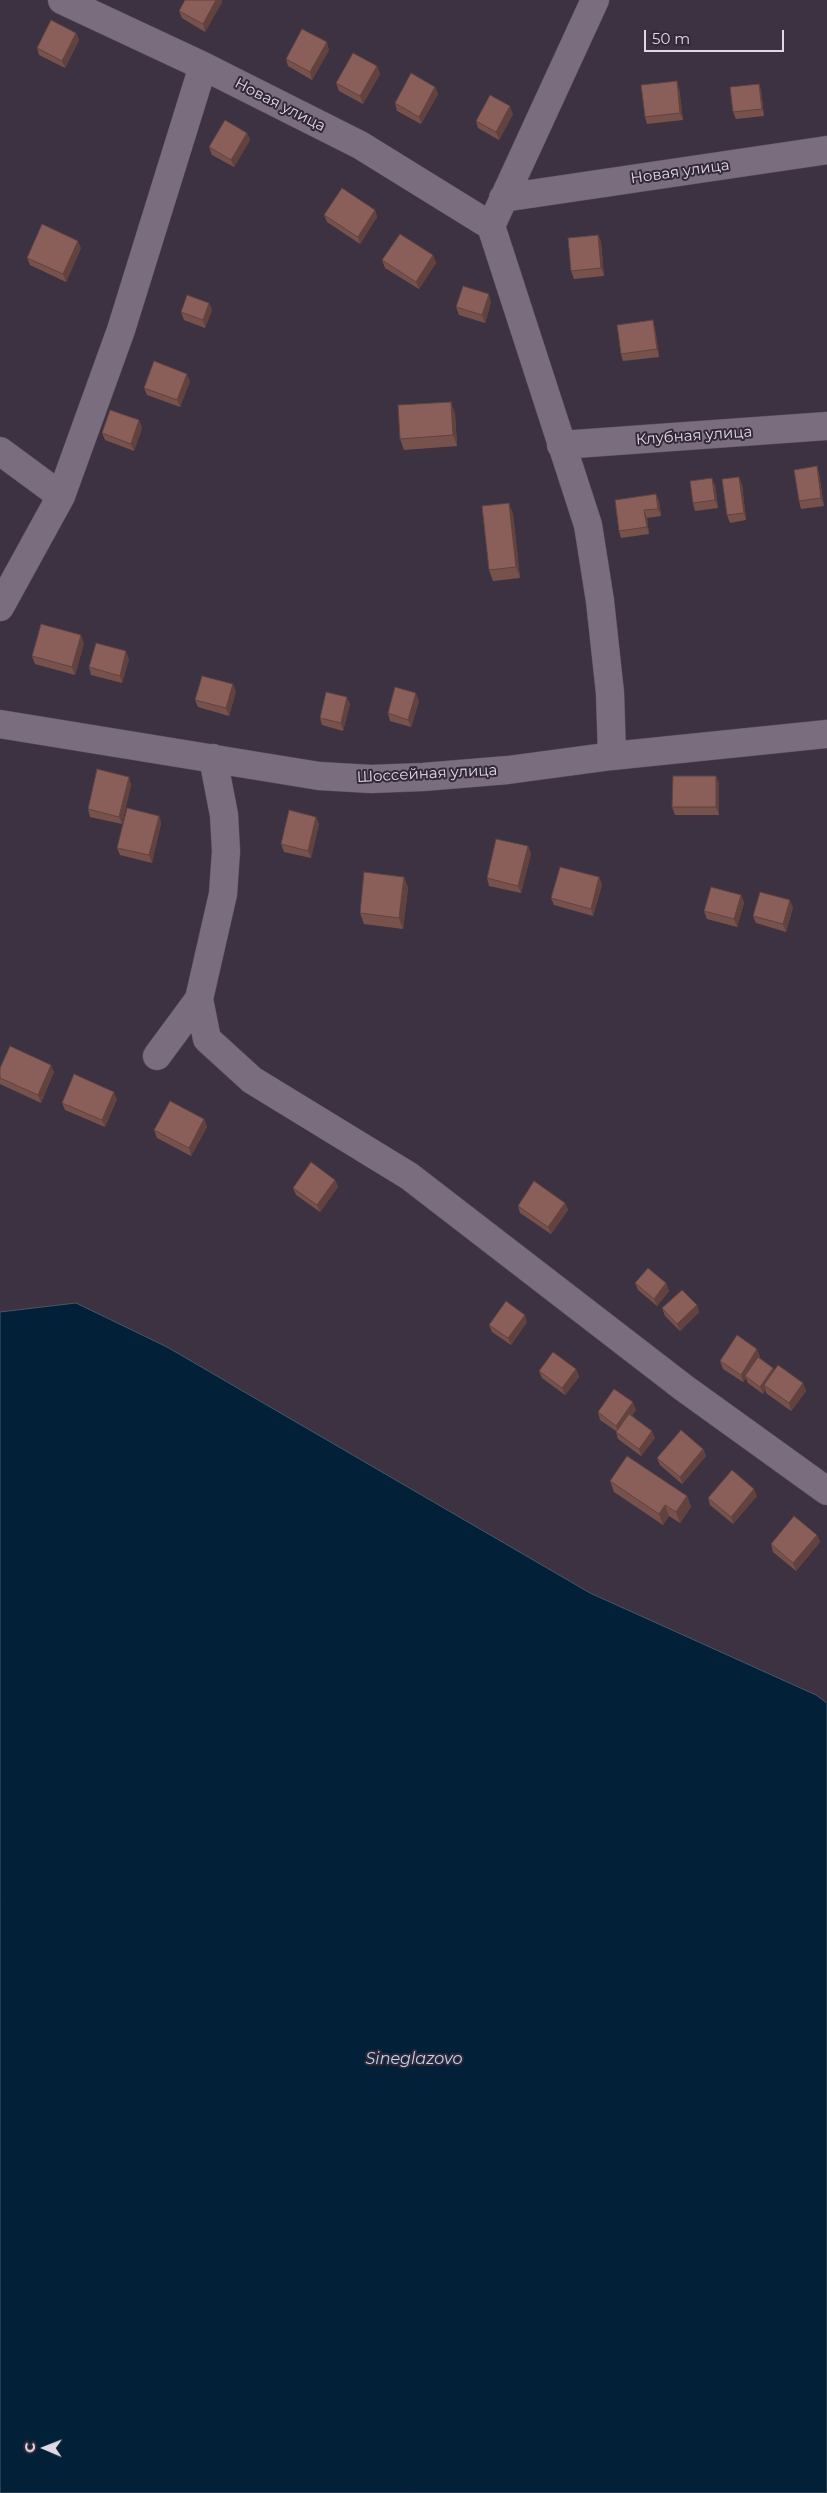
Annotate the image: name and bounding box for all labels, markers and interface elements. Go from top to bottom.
scale bar [647,20,787,52]
text: 50 m [652,29,690,48]
street label: Новая улица [232,74,328,136]
street label: Новая улица [629,156,731,188]
street label: Клубная улица [635,423,753,449]
street label: Шоссейная улица [356,761,498,787]
water label: Sineglazovo [365,2049,463,2069]
north arrow [20,2423,70,2473]
text: С [21,2443,39,2453]

